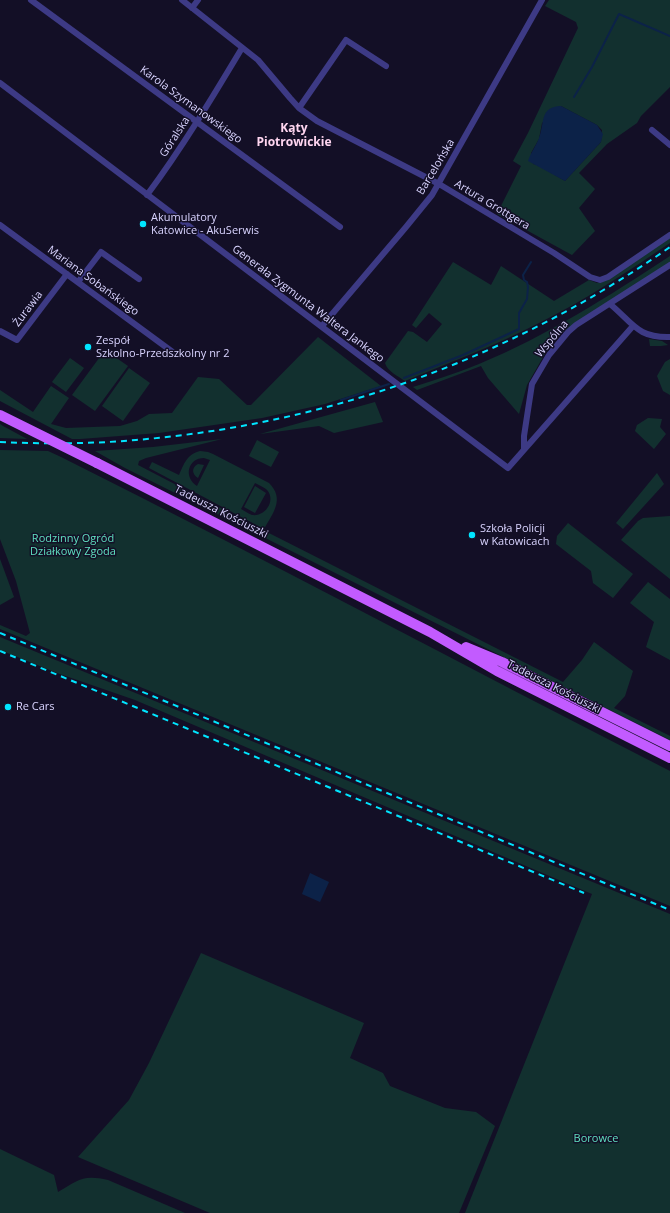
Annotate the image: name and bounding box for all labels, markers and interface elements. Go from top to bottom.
street label: Karola Szymanowskiego [137,63,245,147]
street label: Góralska [157,114,193,160]
district label: Kąty Piotrowickie [256,122,332,150]
street label: Barcelońska [414,137,458,197]
street label: Artura Grottgera [452,177,532,233]
place label: Akumulatory Katowice - AkuSerwis [151,211,259,237]
marker: Akumulatory Katowice - AkuSerwis [138,219,148,229]
street label: Mariana Sobańskiego [45,243,141,319]
street label: Generała Zygmunta Waltera Jankego [229,243,387,365]
street label: Żurawia [10,289,46,329]
street label: Wspólna [533,318,571,360]
place label: Zespół Szkolno-Przedszkolny nr 2 [96,334,230,360]
marker: Zespół Szkolno-Przedszkolny nr 2 [83,342,93,352]
street label: Tadeusza Kościuszki [172,483,270,541]
place label: Szkoła Policji w Katowicach [480,522,549,548]
marker: Szkoła Policji w Katowicach [467,530,477,540]
park label: Rodzinny Ogród Działkowy Zgoda [30,532,116,558]
street label: Tadeusza Kościuszki [505,658,603,716]
place label: Re Cars [16,700,55,714]
marker: Re Cars [3,702,13,712]
park label: Borowce [574,1132,618,1146]

